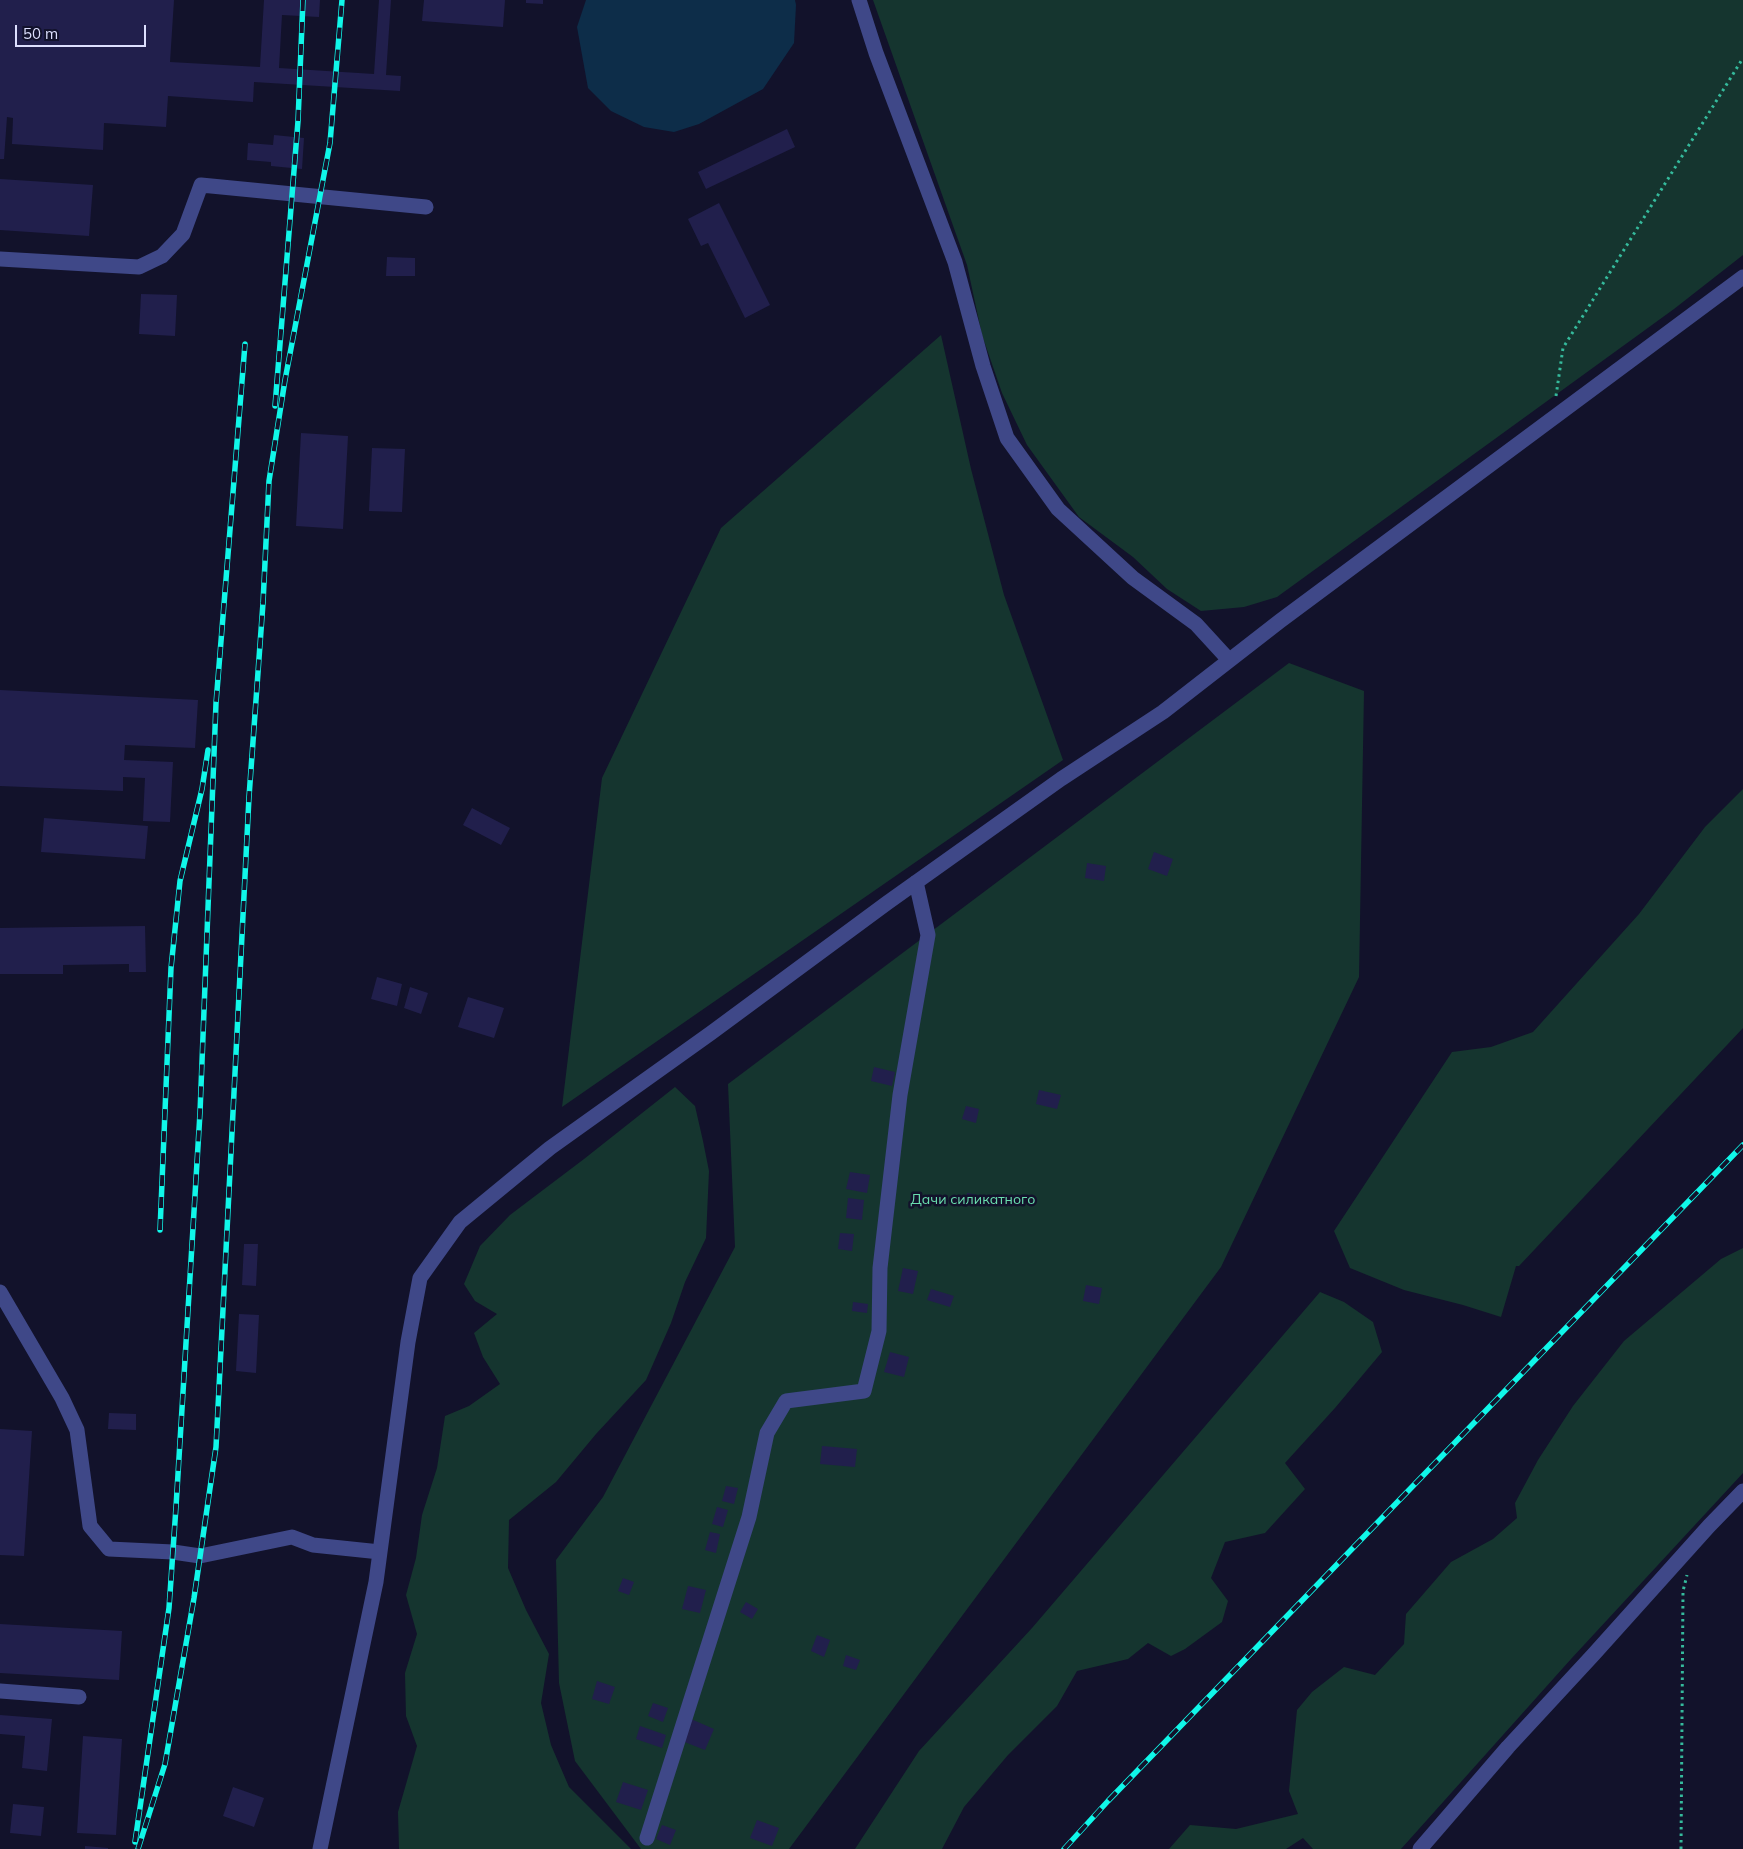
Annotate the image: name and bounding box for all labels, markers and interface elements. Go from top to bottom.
scale bar [18,15,149,47]
text: 50 m [23,24,58,43]
park label: Дачи силикатного [911,1192,1035,1208]

